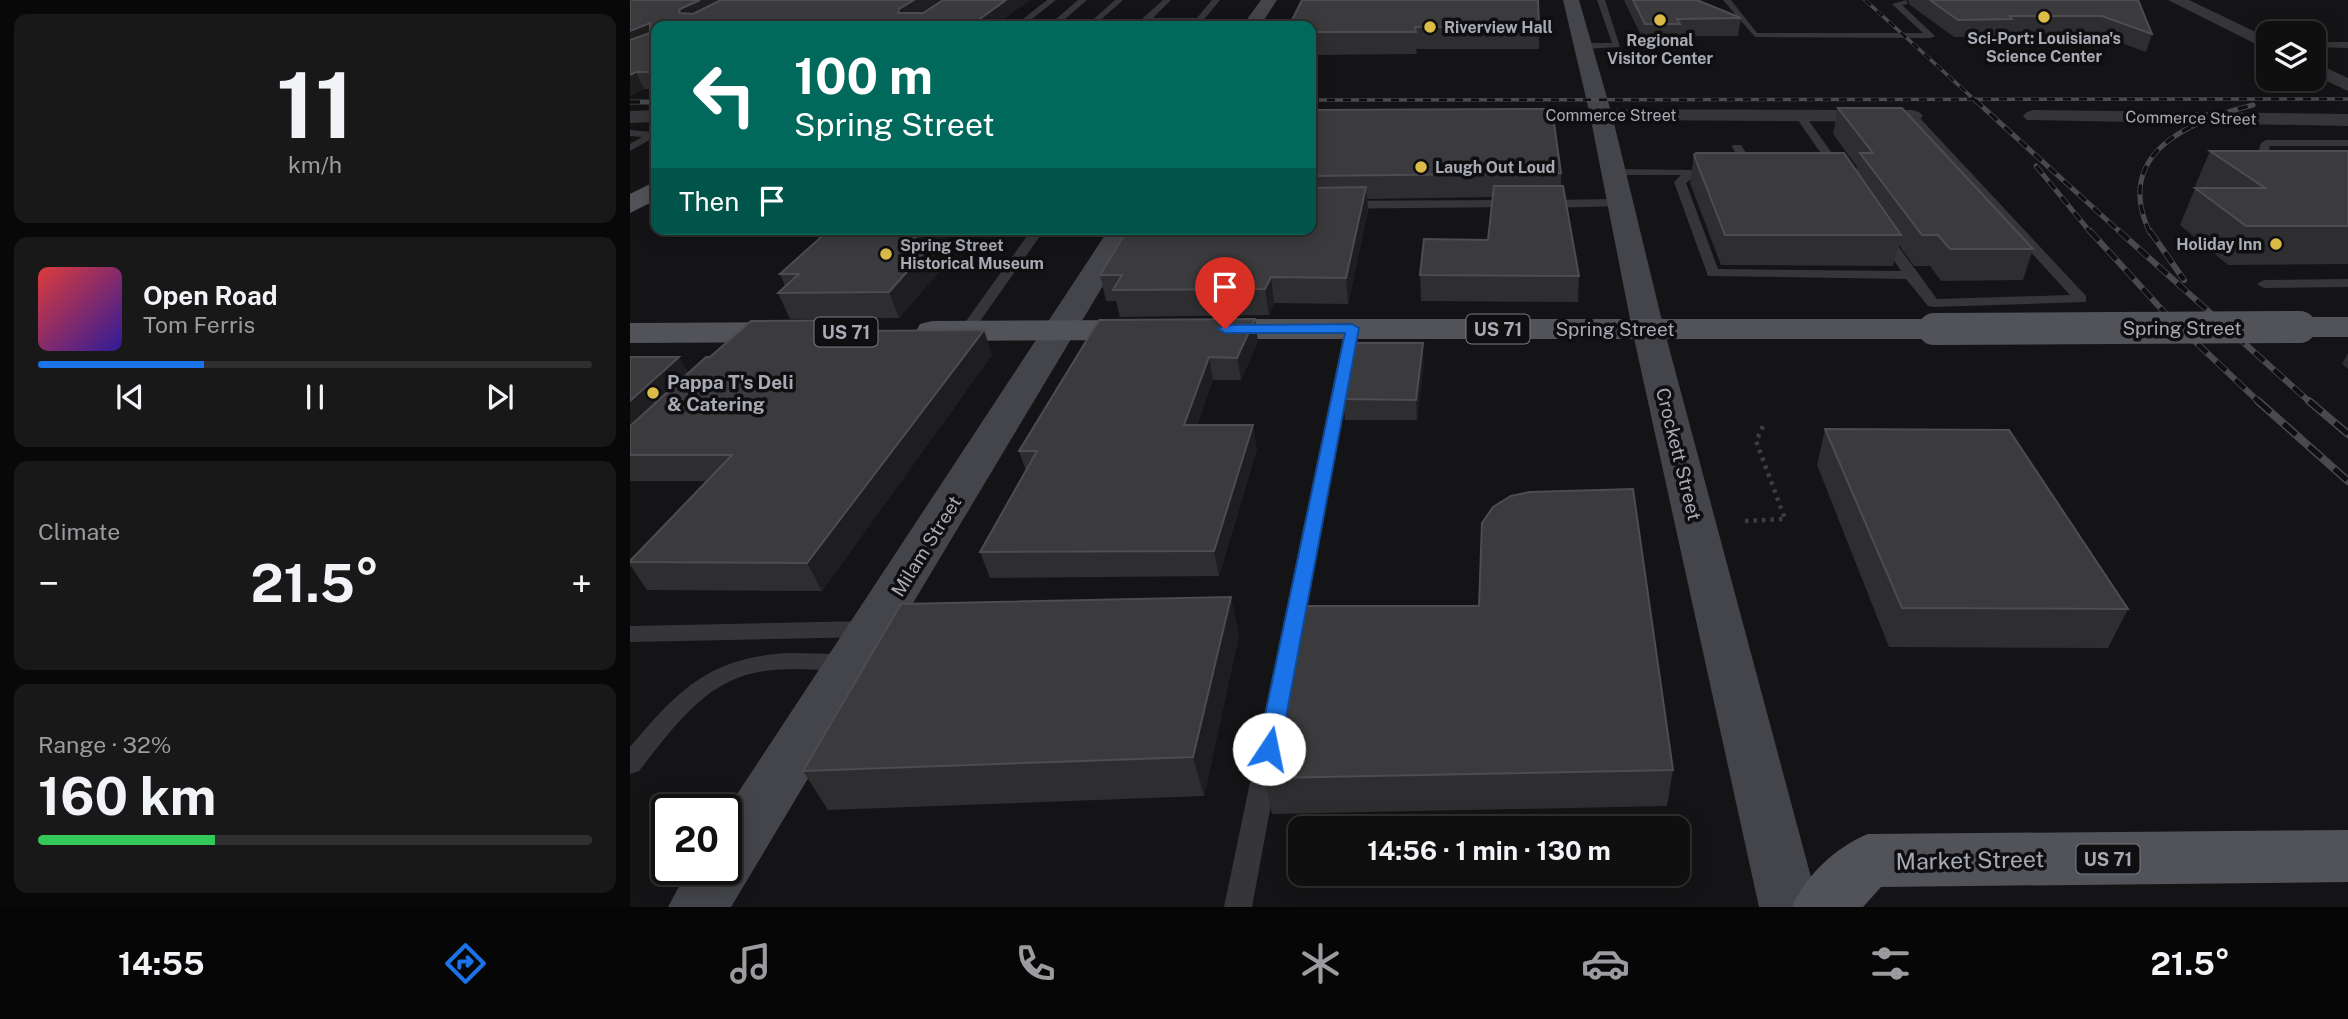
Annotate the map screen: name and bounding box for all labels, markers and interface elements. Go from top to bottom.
marker: Sci-Port: Louisiana's Science Center [2036,9,2052,25]
marker: Regional Visitor Center [1652,12,1668,28]
place label: Riverview Hall [1444,18,1553,37]
marker: Riverview Hall [1422,19,1438,35]
map controls [2256,21,2326,91]
button: layers [2256,21,2326,91]
place label: Sci-Port: Louisiana's Science Center [1967,29,2121,66]
place label: Regional Visitor Center [1607,31,1713,68]
text: 100 m [794,47,933,105]
icon: left [679,49,770,140]
text: 11 [276,52,354,158]
text: Spring Street [794,106,995,143]
street label: Commerce Street [1545,106,1677,125]
street label: Commerce Street [2125,107,2257,129]
text: km/h [288,151,342,178]
place label: Laugh Out Loud [1435,158,1555,177]
marker: Laugh Out Loud [1413,159,1429,175]
icon: arrive [753,182,791,220]
text: Then [679,186,739,217]
place label: Holiday Inn [2176,235,2262,254]
place label: Spring Street Historical Museum [900,236,1044,273]
marker: Holiday Inn [2268,236,2284,252]
marker: Spring Street Historical Museum [878,246,894,262]
pin [1195,257,1255,329]
icon: arrive [1206,268,1244,306]
text: Open Road [143,280,278,311]
text: Tom Ferris [143,311,255,338]
road number: US 71 [1466,314,1530,344]
street label: Spring Street [2122,317,2242,339]
road number: US 71 [814,318,878,346]
street label: Spring Street [1555,318,1675,340]
place label: Pappa T's Deli & Catering [667,371,793,415]
icon: previous [111,378,149,416]
icon: pause [296,378,334,416]
icon: next [481,378,519,416]
marker: Pappa T's Deli & Catering [645,385,661,401]
street label: Crockett Street [1652,385,1706,523]
street label: Milam Street [886,492,966,600]
text: Climate [38,518,120,545]
text: 21.5° [250,553,380,614]
text: − [38,561,59,606]
text: + [571,561,592,606]
position arrow [1232,712,1306,786]
text: Range · 32% [38,731,171,758]
text: 160 km [38,766,216,827]
speed limit sign: 20 [651,794,742,885]
text: 14:56 · 1 min · 130 m [1367,835,1611,866]
road number: US 71 [2076,844,2140,874]
street label: Market Street [1895,845,2045,875]
icon: directions [441,939,490,988]
icon: music [726,939,775,988]
icon: phone [1011,939,1060,988]
icon: climate [1296,939,1345,988]
icon: car [1581,939,1630,988]
icon: filters [1866,939,1915,988]
text: 14:55 [118,945,205,982]
text: 21.5° [2151,945,2230,982]

